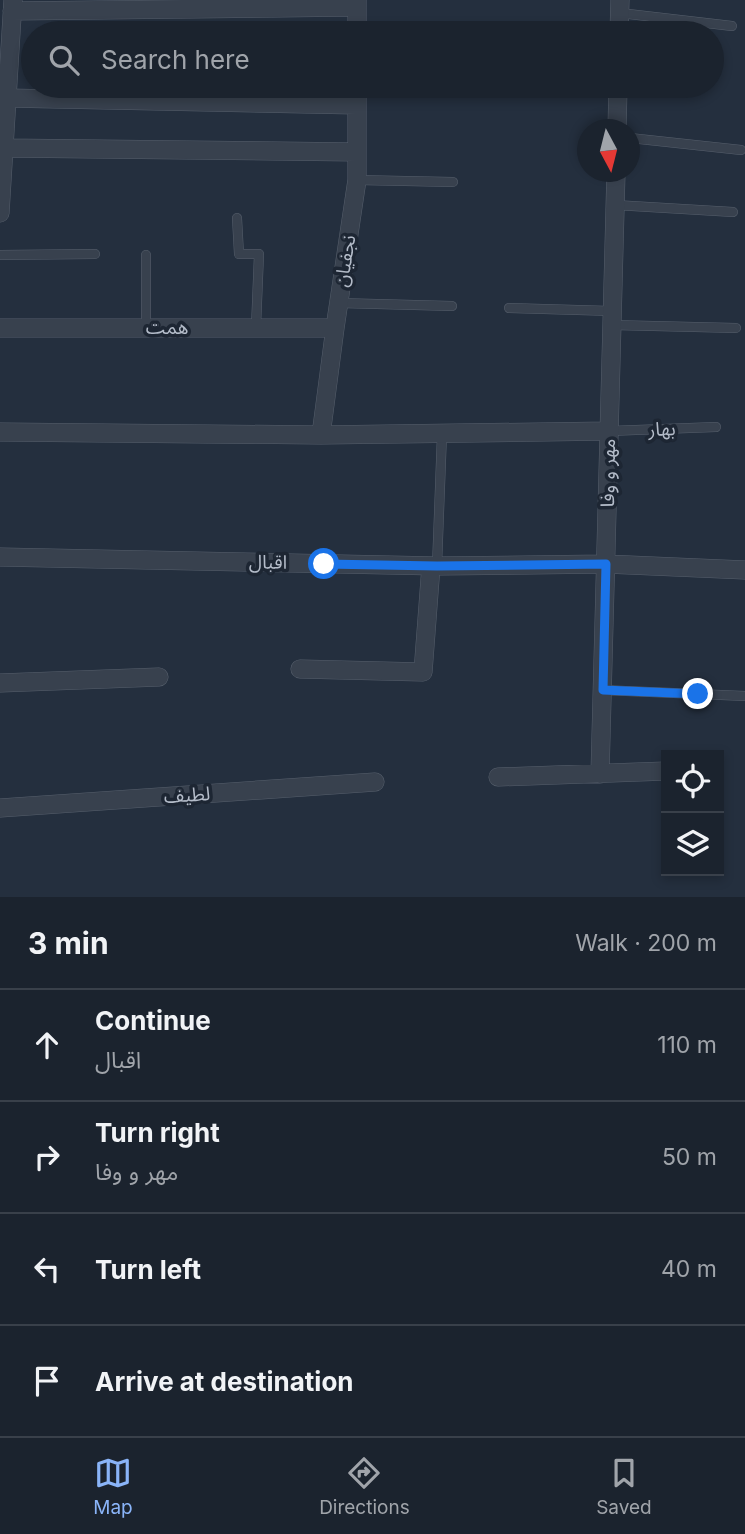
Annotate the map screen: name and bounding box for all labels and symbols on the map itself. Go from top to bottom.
north arrow [577,119,640,182]
street label: نجفیان [330,233,360,289]
street label: همت [146,316,188,339]
street label: بهار [647,417,676,441]
street label: مهر و وفا [596,438,620,508]
route start [308,548,339,579]
street label: اقبال [249,550,287,574]
route end [682,678,713,709]
street label: لطیف [163,782,211,808]

